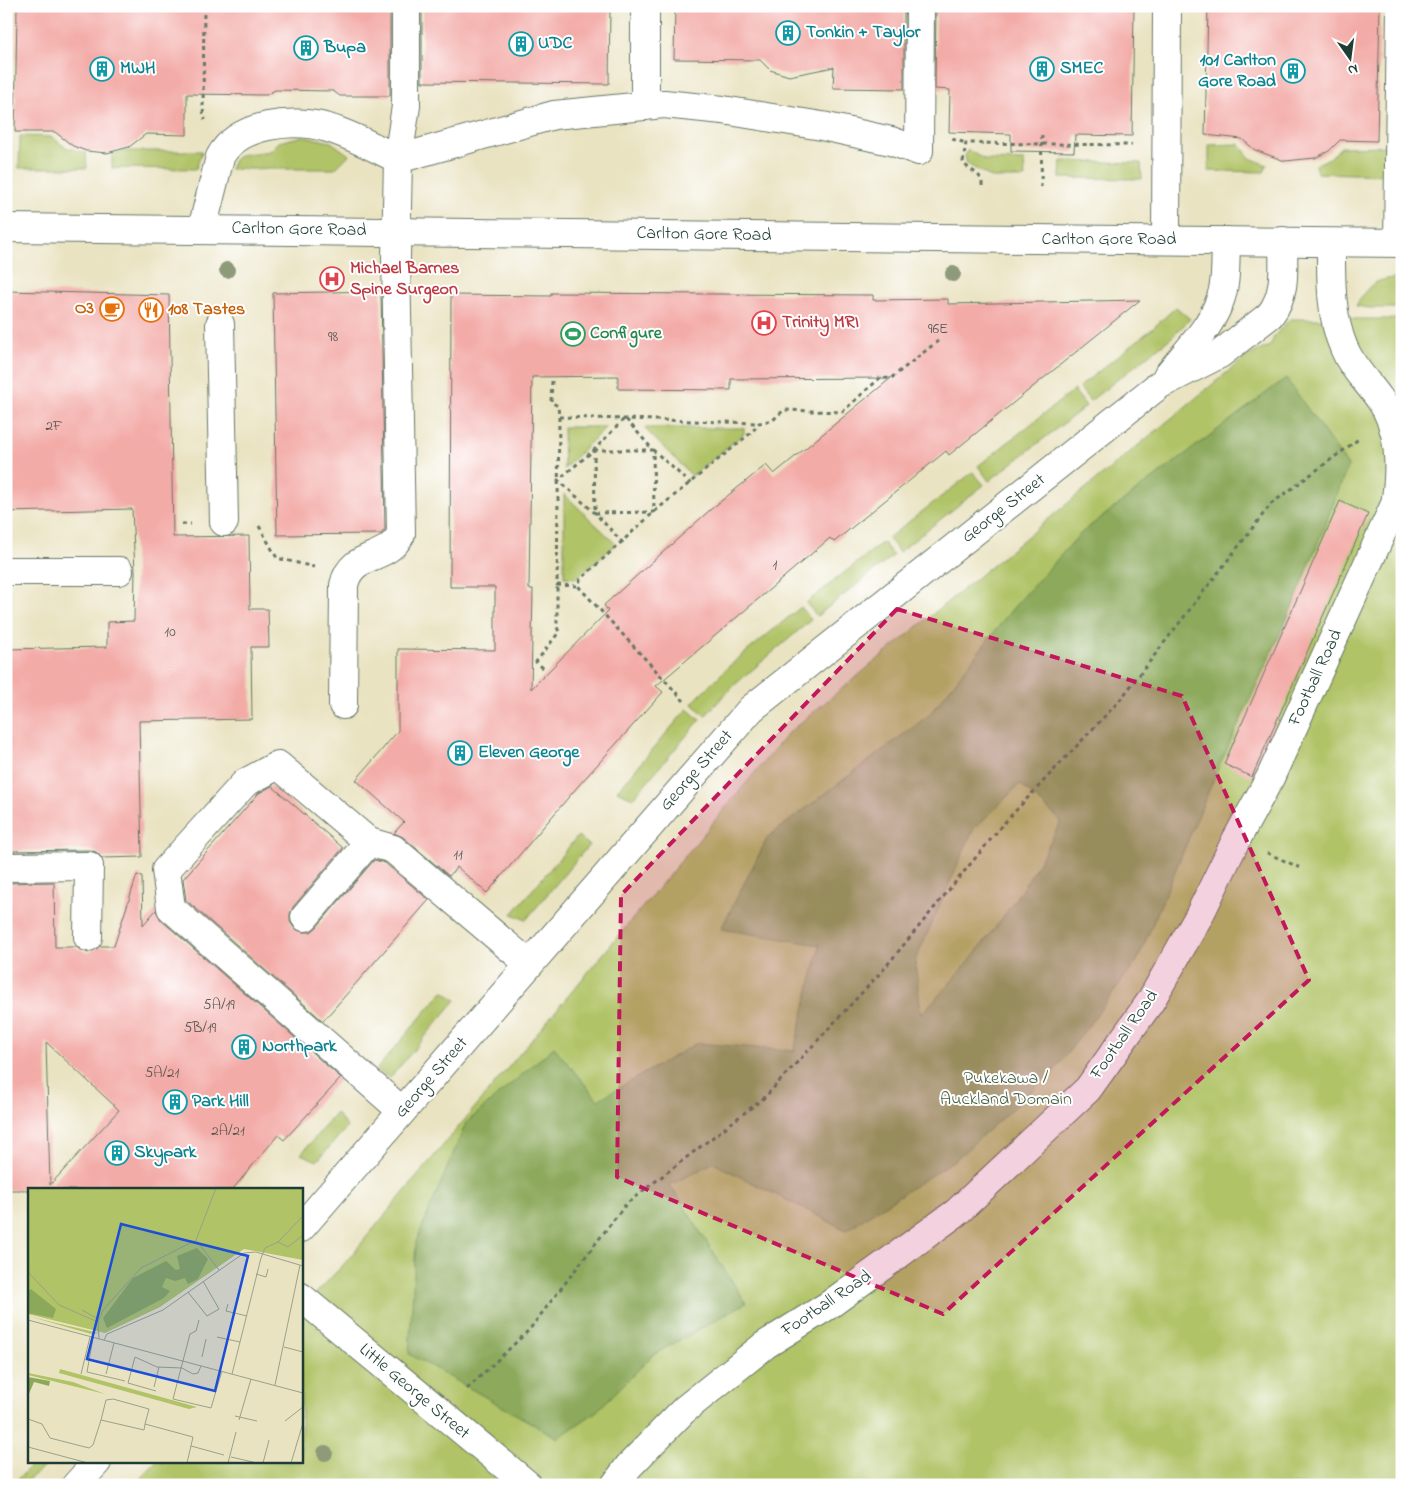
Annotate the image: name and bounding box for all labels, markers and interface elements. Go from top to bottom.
building icon: Tonkin + Taylor [775,20,801,46]
place label: Tonkin + Taylor [806,20,921,47]
building icon: UDC [508,31,534,57]
place label: UDC [538,31,573,57]
north arrow [1326,32,1376,82]
building icon: Bupa [293,35,319,61]
place label: Bupa [323,35,366,61]
place label: 101 Carlton Gore Road [1198,48,1277,95]
building icon: MWH [89,56,115,82]
place label: MWH [120,56,155,82]
building icon: SMEC [1029,56,1055,82]
place label: SMEC [1060,56,1103,82]
building icon: 101 Carlton Gore Road [1280,58,1306,84]
text: N [1346,58,1360,80]
street label: Carlton Gore Road [231,216,367,244]
street label: Carlton Gore Road [636,221,772,249]
street label: Carlton Gore Road [1042,227,1176,253]
place label: Michael Barnes Spine Surgeon [350,256,460,304]
hospital icon: Michael Barnes Spine Surgeon [319,266,345,292]
place label: O3 [75,296,95,322]
cafe icon: O3 [99,296,125,322]
restaurant icon: 108 Tastes [138,297,164,323]
place label: 108 Tastes [168,297,245,323]
hospital icon: Trinity MRI [751,310,777,336]
place label: Trinity MRI [782,310,859,337]
house number: 96E [928,318,948,340]
sports icon: Configure [560,321,586,347]
place label: Configure [590,321,663,348]
house number: 98 [328,326,338,348]
house number: 2F [45,415,63,437]
street label: George Street [956,468,1052,551]
house number: 1 [773,554,778,576]
house number: 10 [164,621,176,643]
street label: Football Road [1282,625,1350,731]
street label: George Street [654,725,740,818]
building icon: Eleven George [447,740,473,766]
place label: Eleven George [478,740,580,767]
house number: 11 [453,844,463,866]
street label: Football Road [1084,985,1165,1086]
house number: 5A/19 [203,994,235,1016]
house number: 5B/19 [184,1017,217,1039]
street label: George Street [389,1032,475,1125]
building icon: Northpark [231,1034,257,1060]
place label: Northpark [262,1034,338,1060]
house number: 5A/21 [145,1062,180,1084]
park label: Pukekawa / Auckland Domain [940,1066,1072,1113]
building icon: Park Hill [162,1089,188,1115]
place label: Park Hill [192,1089,249,1115]
house number: 2A/21 [211,1120,245,1142]
building icon: Skypark [104,1140,130,1166]
place label: Skypark [134,1140,198,1167]
inset map [28,1188,302,1464]
street label: Football Road [776,1264,877,1344]
street label: Little George Street [352,1338,475,1447]

